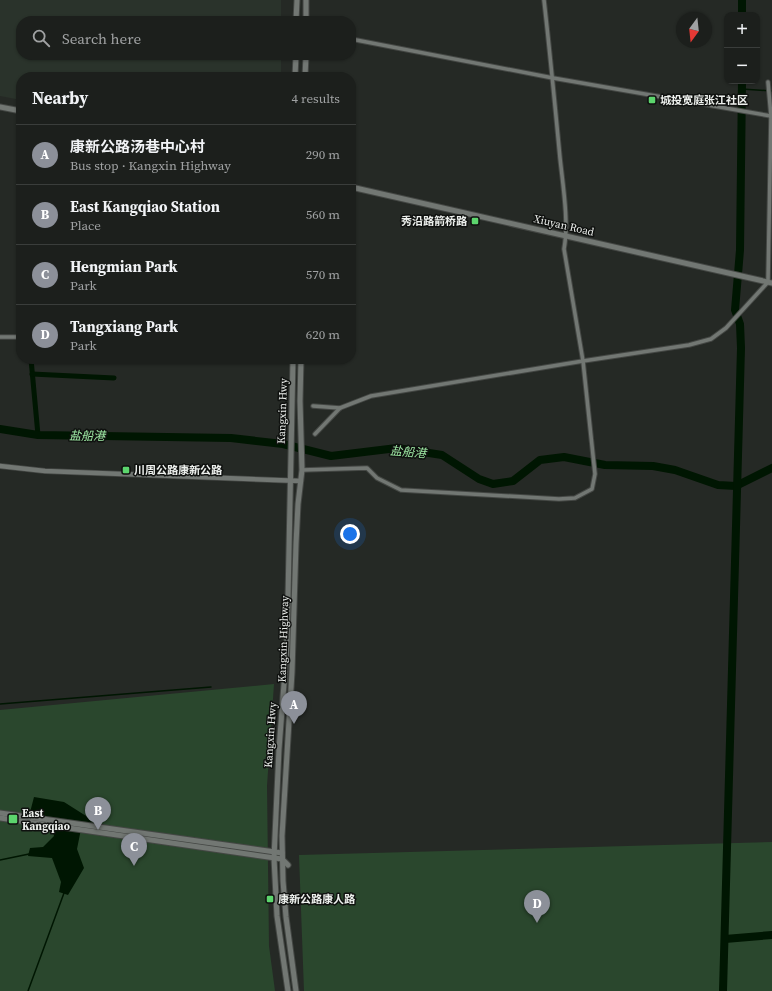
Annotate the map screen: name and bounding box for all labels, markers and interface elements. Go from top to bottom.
north arrow [676,12,712,48]
map controls [724,12,760,84]
button: + [724,12,760,48]
search box [16,16,356,60]
icon: search [30,27,52,49]
text: Search here [62,28,141,49]
button: − [724,48,760,84]
text: Nearby [32,86,88,110]
text: 4 results [292,90,340,107]
place label: 城投宽庭张江社区 [660,93,748,108]
marker: 城投宽庭张江社区 [647,95,657,105]
text: 康新公路汤巷中心村 [70,136,205,157]
text: A [41,146,49,163]
text: 290 m [306,146,340,163]
text: Bus stop · Kangxin Highway [70,157,231,174]
text: East Kangqiao Station [70,196,220,217]
text: B [41,206,49,223]
text: 560 m [306,206,340,223]
street label: Xiuyan Road [532,211,596,240]
place label: 秀沿路箭桥路 [401,214,468,229]
marker: 秀沿路箭桥路 [470,216,480,226]
text: Place [70,217,101,234]
text: Hengmian Park [70,256,178,277]
text: C [41,266,49,283]
text: 570 m [306,266,340,283]
text: Park [70,277,97,294]
text: Tangxiang Park [70,316,178,337]
text: D [40,326,50,343]
text: 620 m [306,326,340,343]
text: Park [70,337,97,354]
street label: Kangxin Hwy [274,378,291,444]
water label: 盐船港 [69,428,107,444]
water label: 盐船港 [389,442,429,462]
place label: 川周公路康新公路 [134,463,223,478]
marker: 川周公路康新公路 [121,465,131,475]
your location [340,524,360,544]
street label: Kangxin Highway [274,595,293,683]
pin: A [281,691,307,724]
street label: Kangxin Hwy [261,701,280,768]
pin: B [85,797,111,830]
place label: East Kangqiao [22,806,70,834]
marker: East Kangqiao [7,813,19,825]
pin: C [121,833,147,866]
pin: D [524,890,550,923]
place label: 康新公路康人路 [278,892,356,907]
marker: 康新公路康人路 [265,894,275,904]

